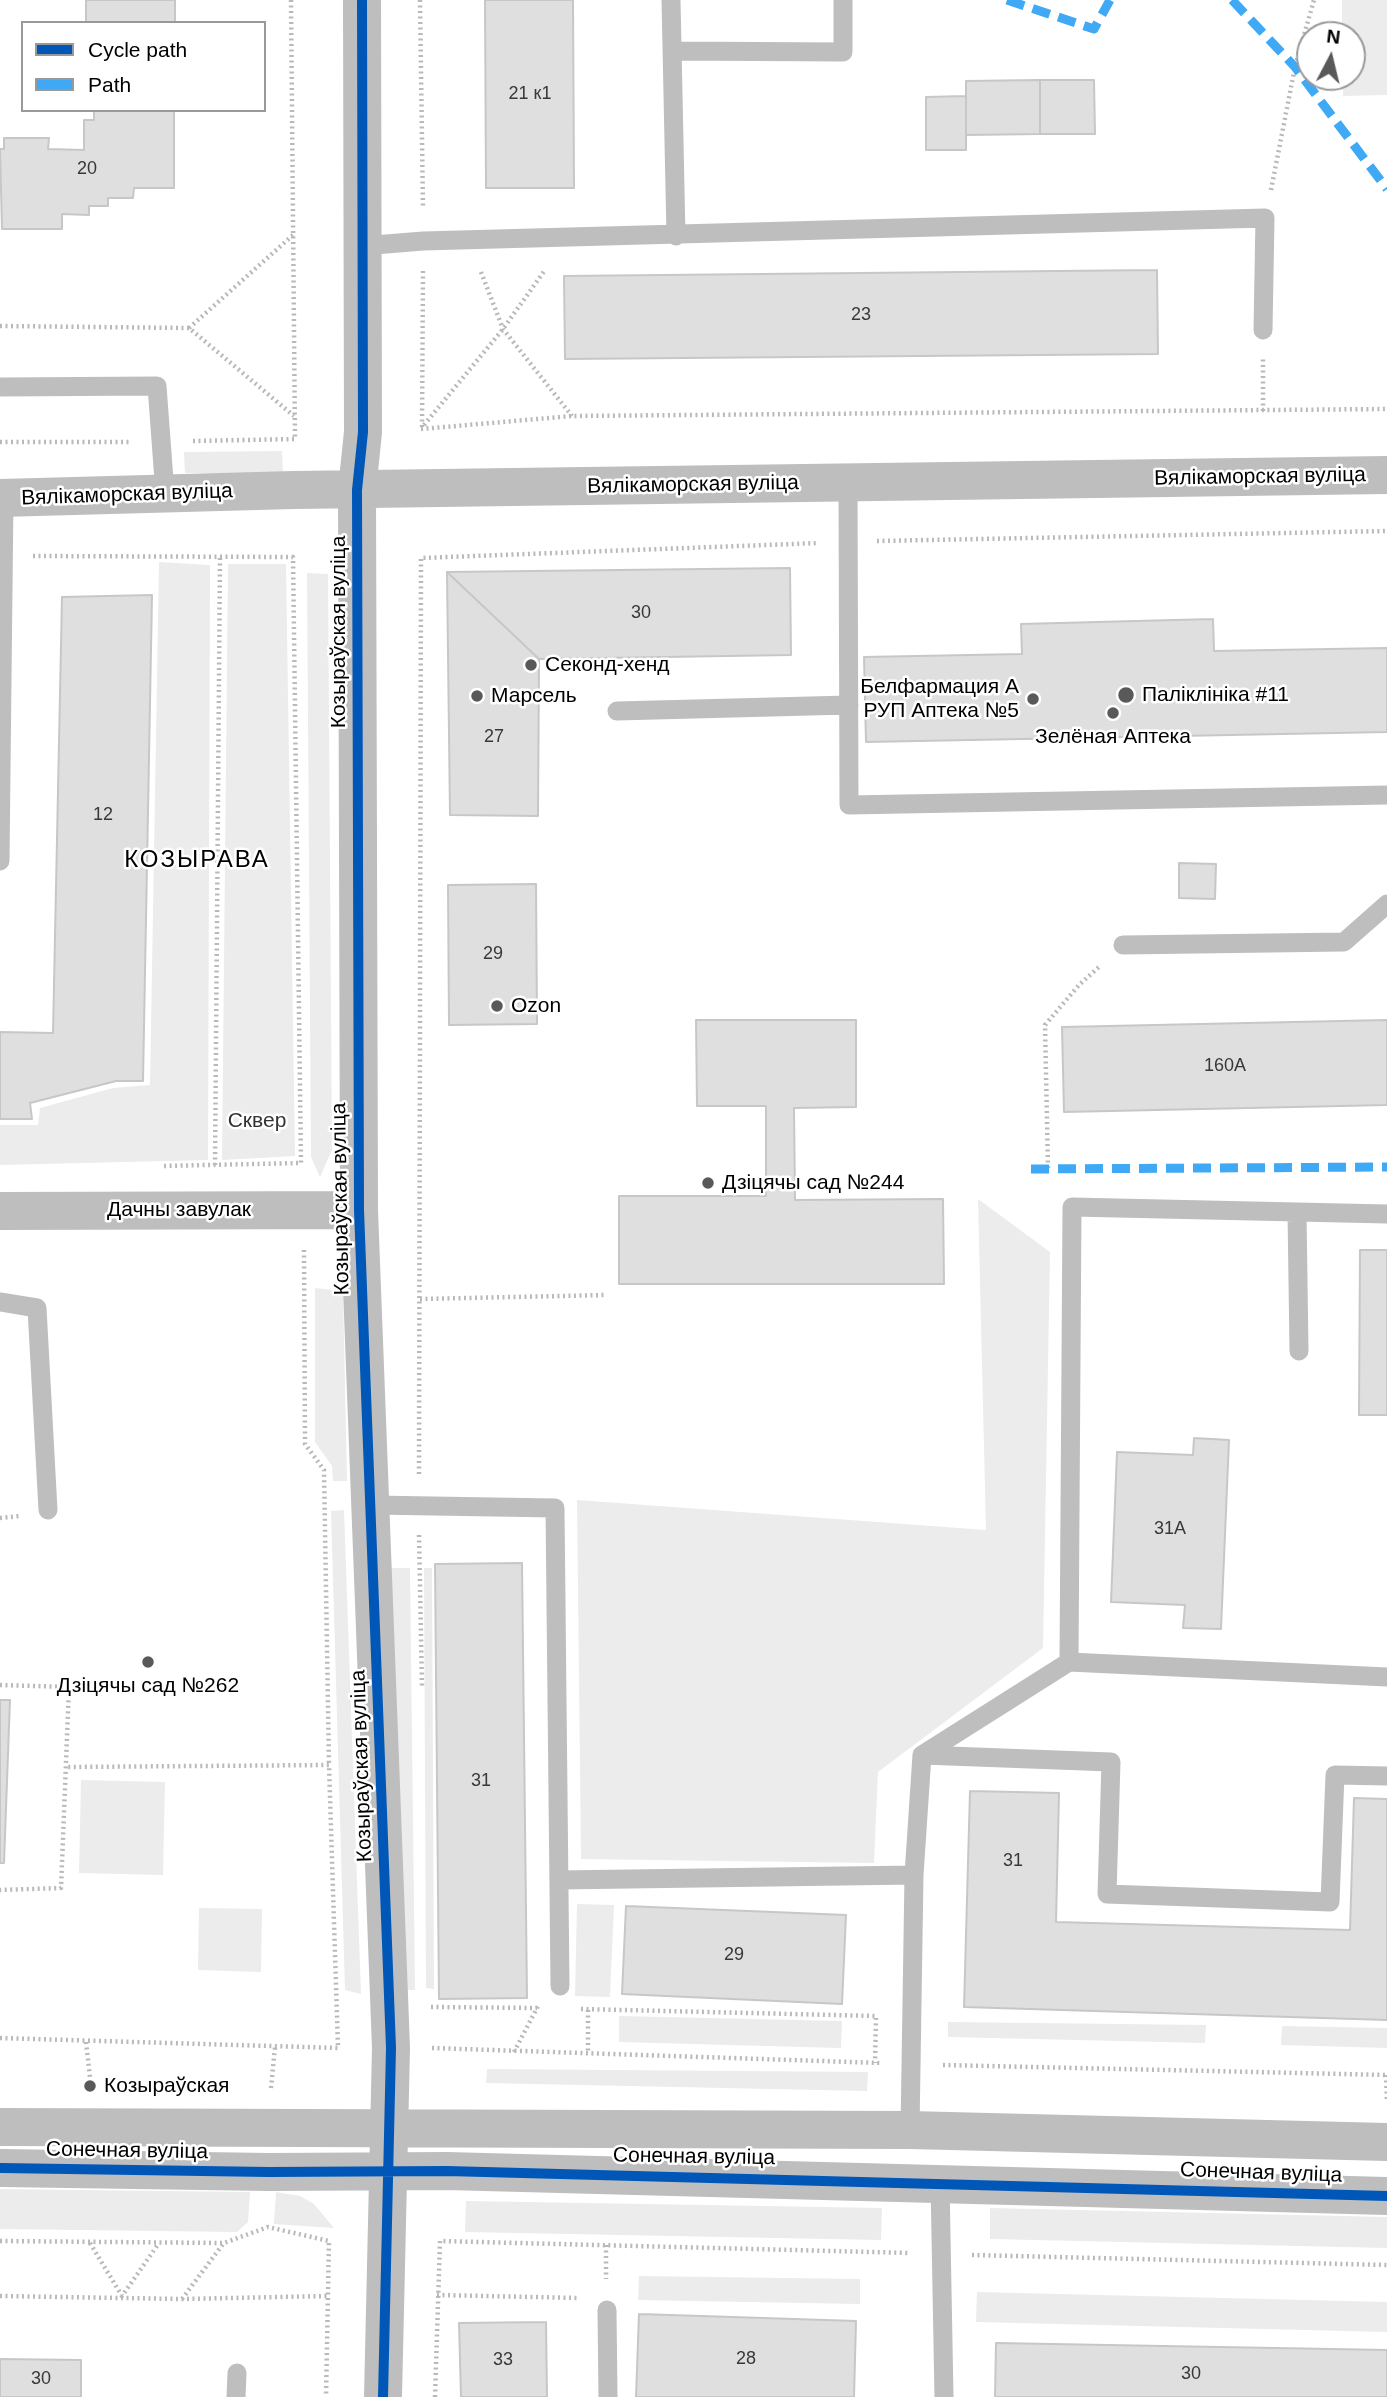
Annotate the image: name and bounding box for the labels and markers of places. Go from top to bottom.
place label: Секонд-хенд [545,652,670,678]
marker: Секонд-хенд [523,657,539,673]
place label: Белфармация А РУП Аптека №5 [860,674,1019,724]
place label: Паліклініка #11 [1142,682,1289,708]
place label: Марсель [491,683,577,709]
marker: Паліклініка #11 [1116,685,1136,705]
marker: Марсель [469,688,485,704]
marker: Белфармация А РУП Аптека №5 [1025,691,1041,707]
marker: Зелёная Аптека [1105,705,1121,721]
place label: Зелёная Аптека [1035,724,1191,750]
place label: Ozon [511,993,561,1019]
marker: Ozon [489,998,505,1014]
place label: Дзіцячы сад №244 [722,1170,904,1196]
marker: Дзіцячы сад №244 [700,1175,716,1191]
marker: Дзіцячы сад №262 [140,1654,156,1670]
place label: Дзіцячы сад №262 [57,1673,239,1699]
place label: Козыраўская [104,2073,229,2099]
marker: Козыраўская [82,2078,98,2094]

